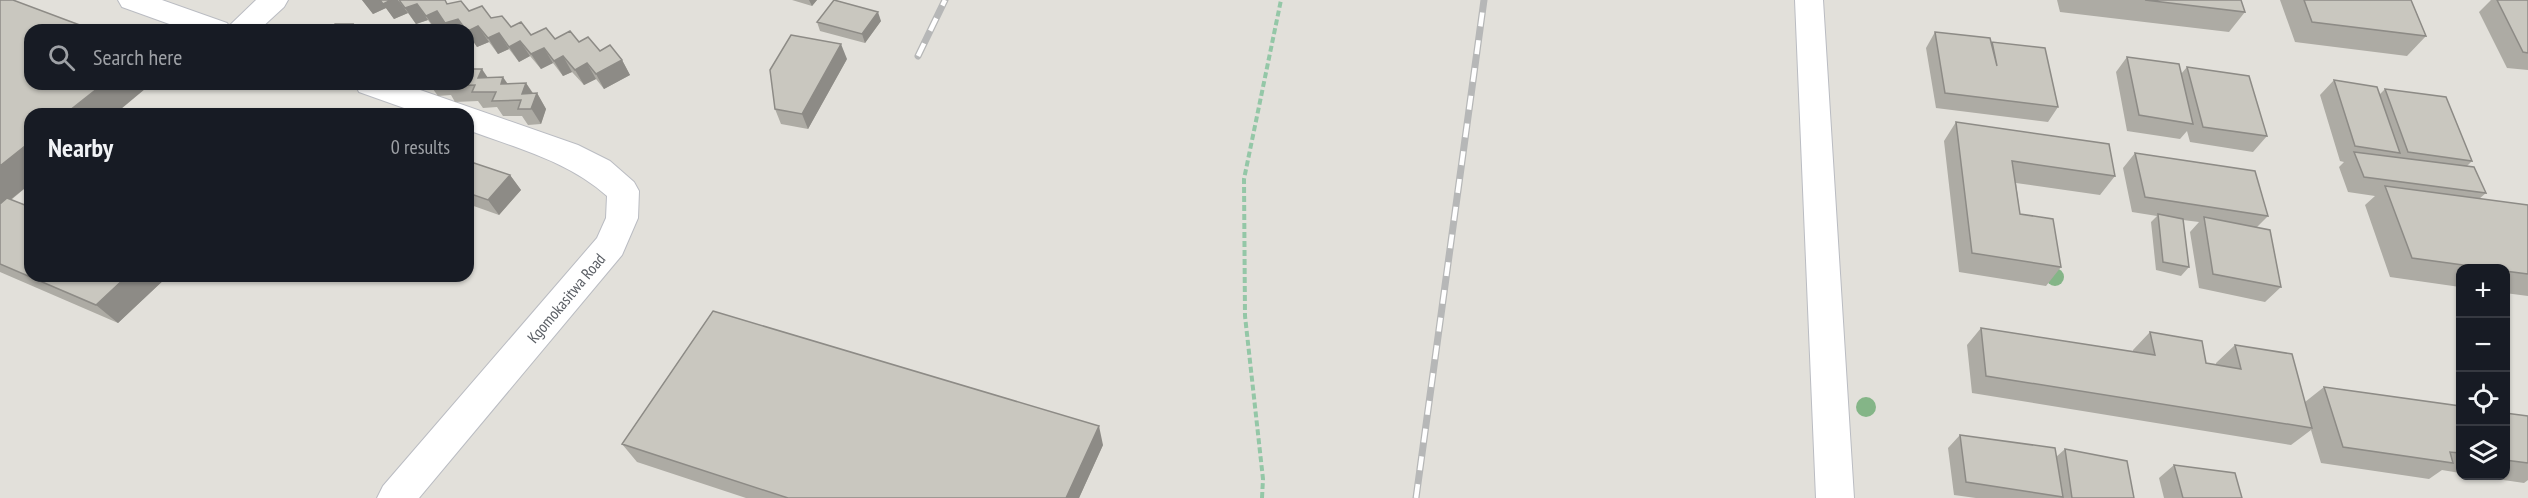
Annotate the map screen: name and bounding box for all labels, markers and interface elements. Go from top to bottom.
search box [24,24,474,90]
icon: search [45,41,78,74]
text: Search here [93,43,182,71]
text: Nearby [48,131,113,164]
text: 0 results [391,134,450,160]
street label: Kgomokasitwa Road [523,249,609,347]
map controls [2456,264,2510,480]
button: + [2456,264,2510,318]
button: − [2456,318,2510,372]
button: locate [2456,372,2510,426]
button: layers [2456,426,2510,480]

